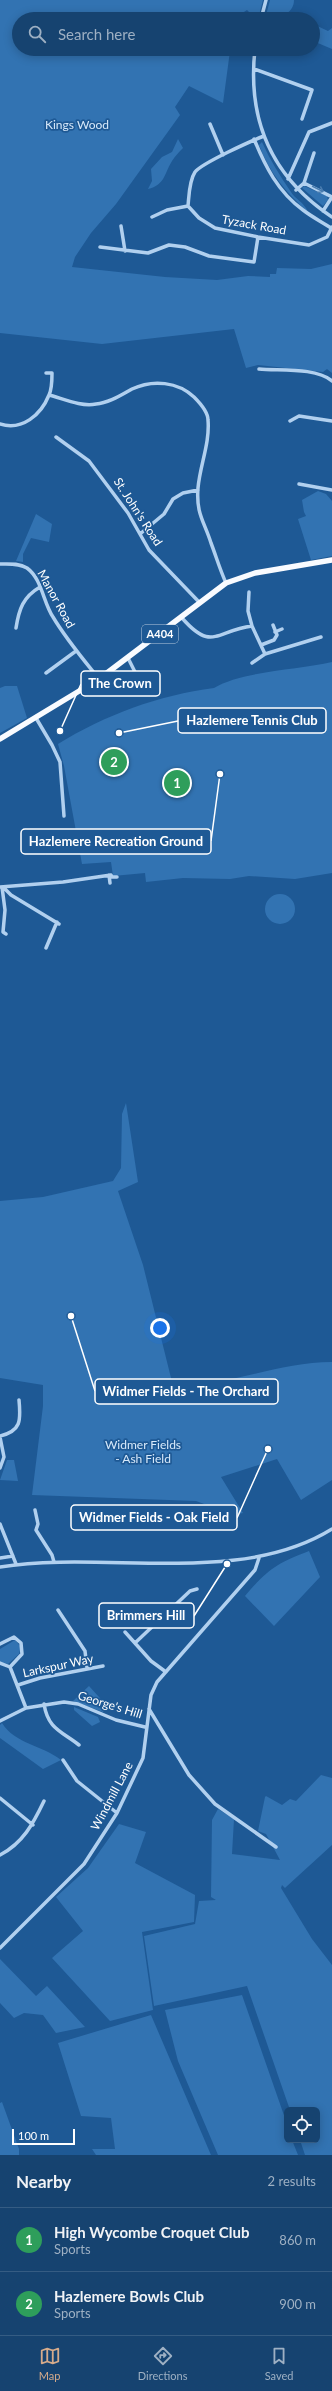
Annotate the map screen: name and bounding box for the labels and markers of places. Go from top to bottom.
callout: The Crown [81,671,160,696]
callout: Hazlemere Tennis Club [178,708,326,733]
pin: 2 [101,747,127,777]
pin: 1 [164,768,190,798]
callout: Hazlemere Recreation Ground [21,829,211,854]
callout: Widmer Fields - The Orchard [95,1379,278,1404]
callout: Widmer Fields - Oak Field [71,1505,237,1530]
callout: Brimmers Hill [99,1603,194,1628]

